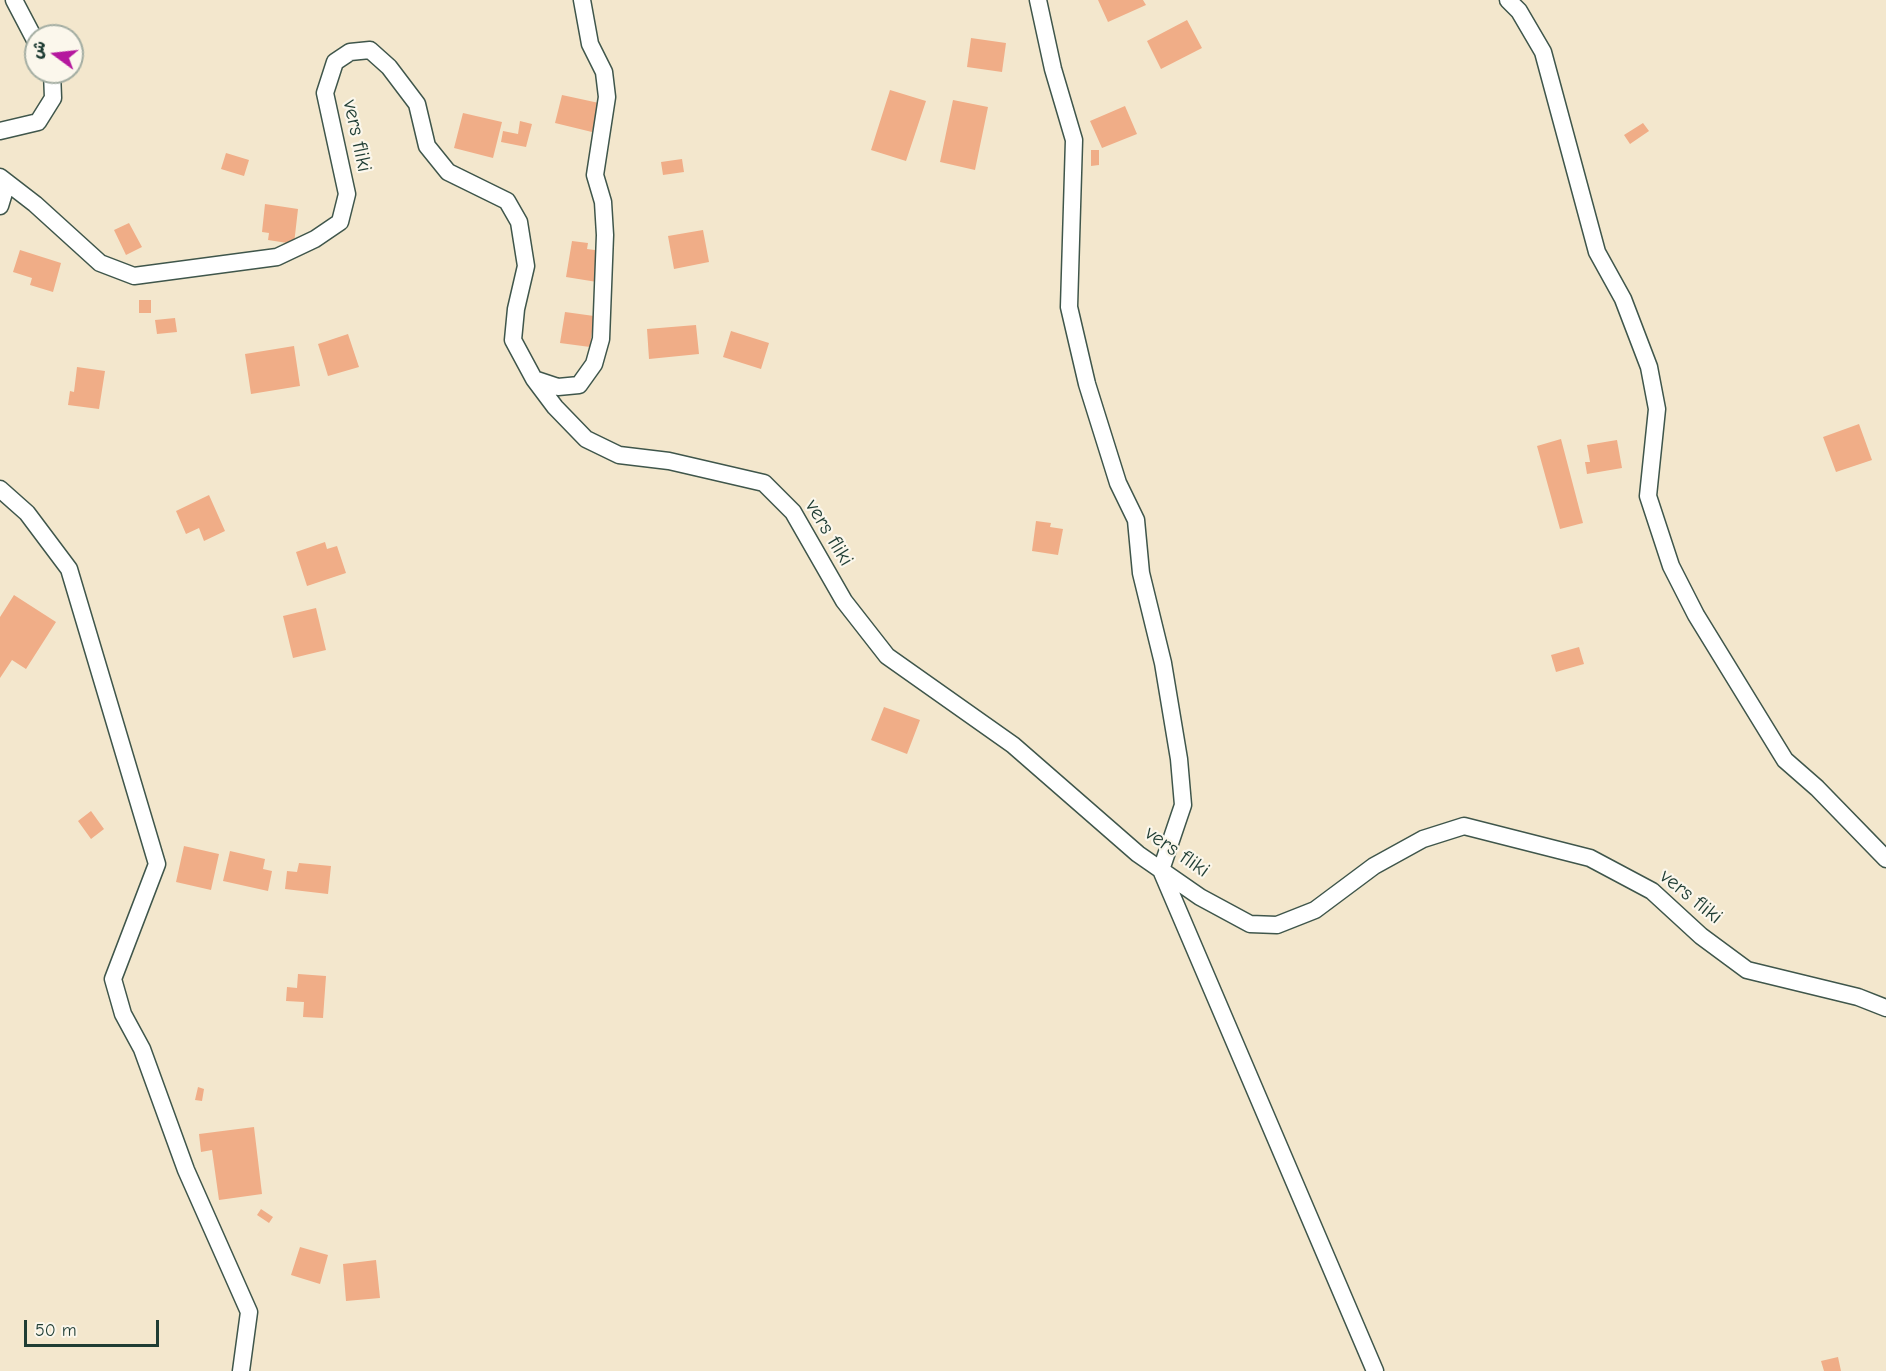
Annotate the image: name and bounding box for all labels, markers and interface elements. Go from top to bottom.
north arrow [24,24,84,84]
text: ش [28,39,50,61]
street label: vers fliki [337,98,377,174]
street label: vers fliki [799,495,859,571]
street label: vers fliki [1140,821,1214,883]
street label: vers fliki [1655,864,1727,930]
scale bar [27,1308,162,1346]
text: 50 m [35,1320,77,1341]

